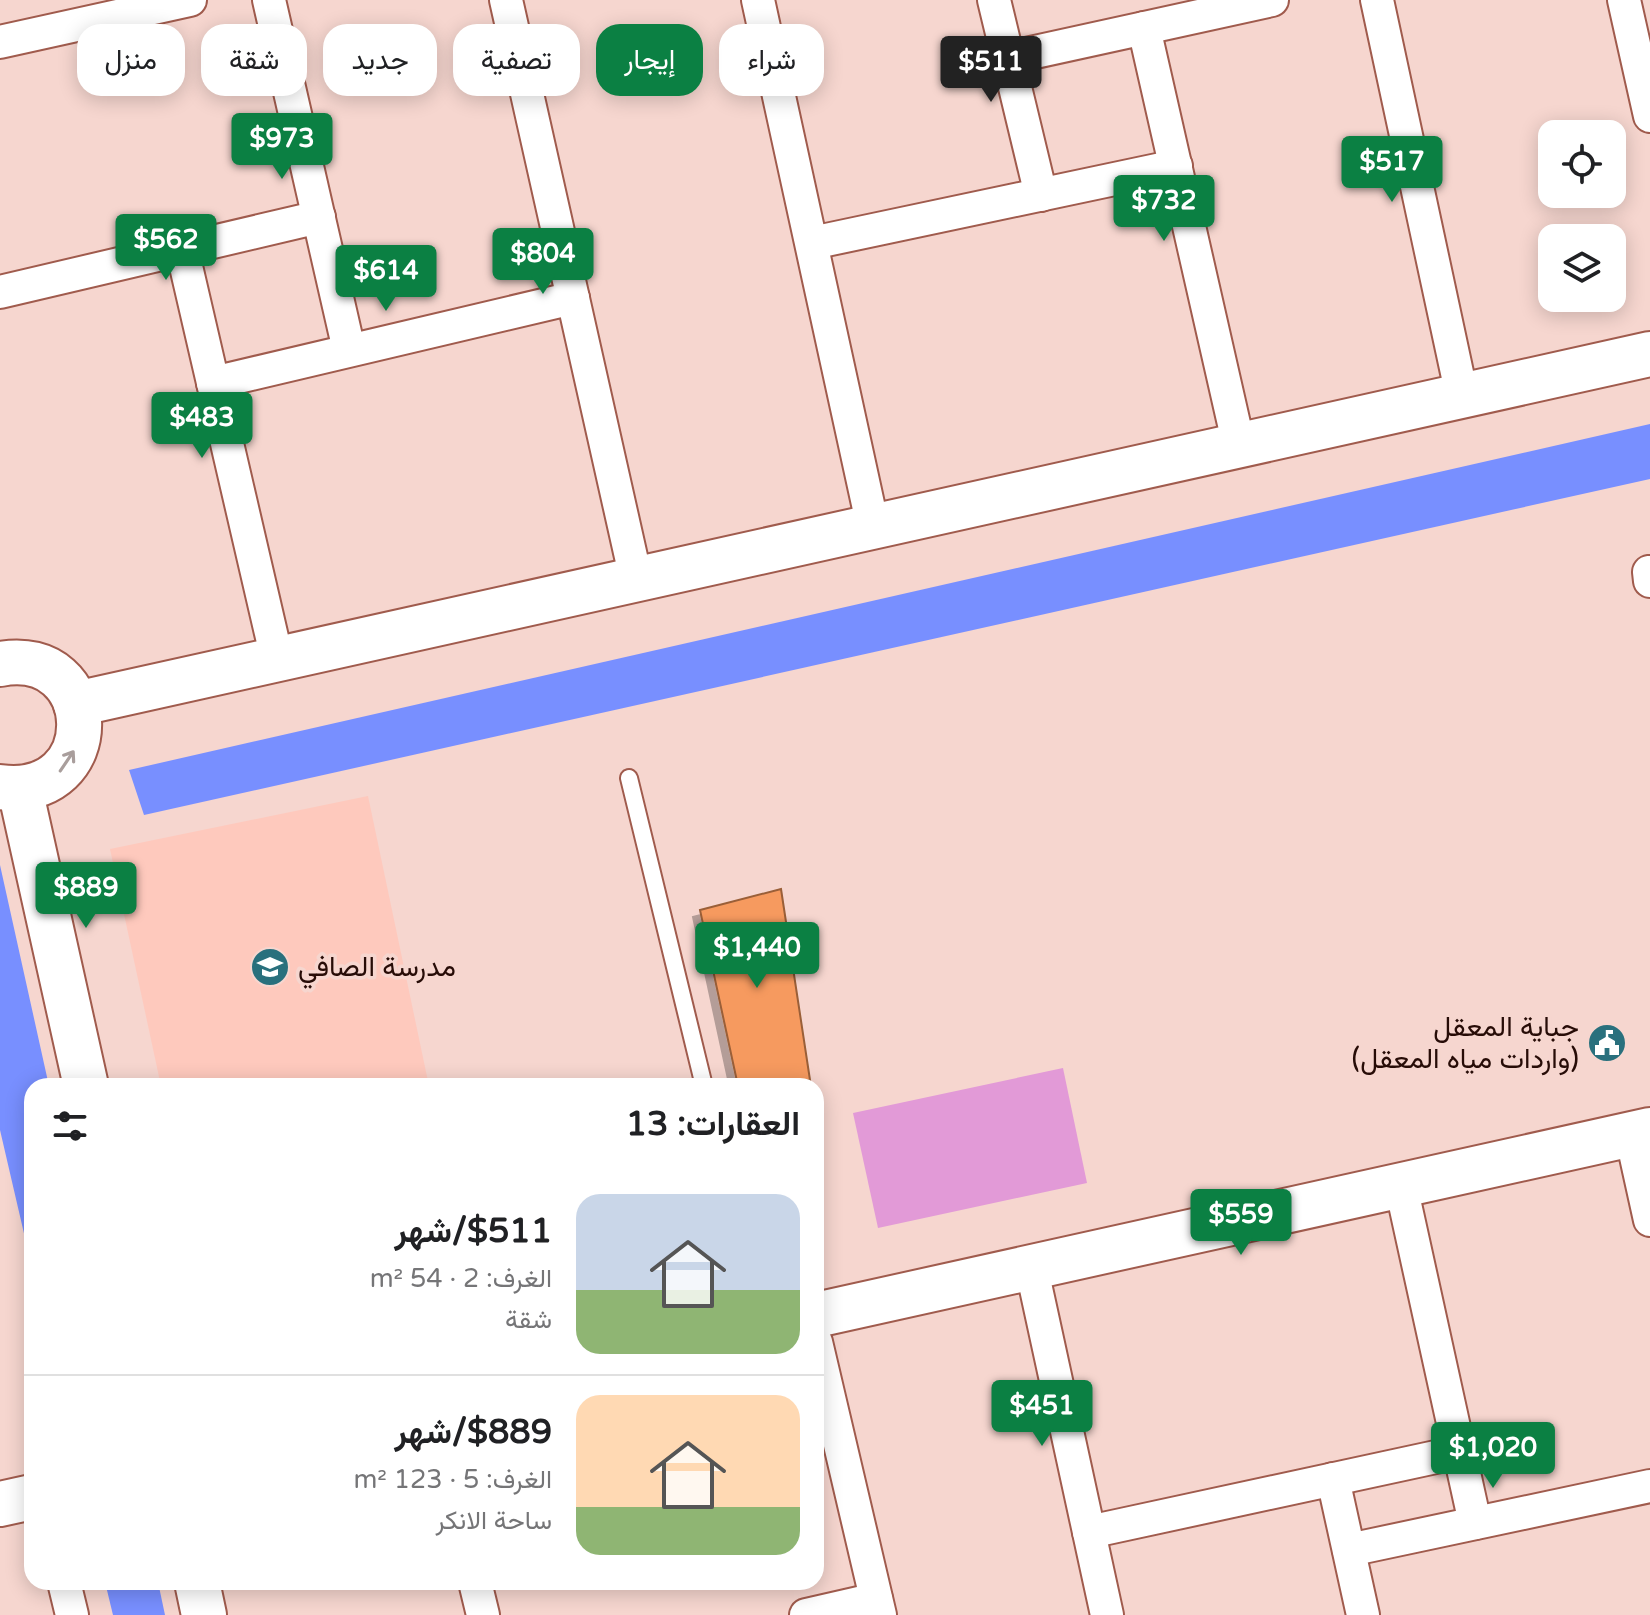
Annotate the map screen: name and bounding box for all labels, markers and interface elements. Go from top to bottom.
chip: منزل [77,24,185,96]
chip: شقة [201,24,307,96]
chip: جديد [323,24,437,96]
chip: تصفية [453,24,580,96]
chip: إيجار [596,24,703,96]
chip: شراء [719,24,824,96]
pin: $511 [944,36,1038,104]
text: $511 [958,46,1024,77]
pin: $973 [235,113,329,181]
map controls [1538,120,1626,312]
button: locate [1538,120,1626,208]
text: $973 [249,123,315,154]
pin: $517 [1345,136,1439,204]
text: $517 [1359,146,1425,177]
pin: $732 [1117,175,1211,243]
text: $732 [1131,185,1197,216]
pin: $562 [119,214,213,282]
text: $562 [133,224,199,255]
button: layers [1538,224,1626,312]
pin: $804 [496,228,590,296]
text: $804 [510,238,576,269]
pin: $614 [339,245,433,313]
text: $614 [353,255,419,286]
pin: $483 [155,392,249,460]
text: $483 [169,402,235,433]
one-way arrow [59,750,75,772]
pin: $889 [39,862,133,930]
text: $889 [53,872,119,903]
pin: $1,440 [692,922,822,990]
text: $1,440 [713,932,801,963]
school or university icon: مدرسة الصافي [249,946,291,988]
place label: مدرسة الصافي [298,950,456,989]
place label: جباية المعقل (واردات مياه المعقل) [1351,1010,1579,1076]
public building icon: جباية المعقل (واردات مياه المعقل) [1586,1022,1628,1064]
icon: filters [48,1104,92,1148]
text: العقارات: 13 [626,1104,800,1145]
pin: $559 [1194,1189,1288,1257]
text: $559 [1208,1199,1274,1230]
text: $511/شهر [394,1211,552,1252]
icon: home [640,1226,736,1322]
text: الغرف: 2 · 54 m² [370,1263,552,1294]
text: شقة [505,1304,552,1335]
pin: $451 [995,1380,1089,1448]
text: $451 [1009,1390,1075,1421]
text: $889/شهر [394,1412,552,1453]
pin: $1,020 [1428,1422,1558,1490]
icon: home [640,1427,736,1523]
text: $1,020 [1449,1432,1537,1463]
text: الغرف: 5 · 123 m² [353,1464,552,1495]
text: ساحة الانكر [435,1505,552,1536]

